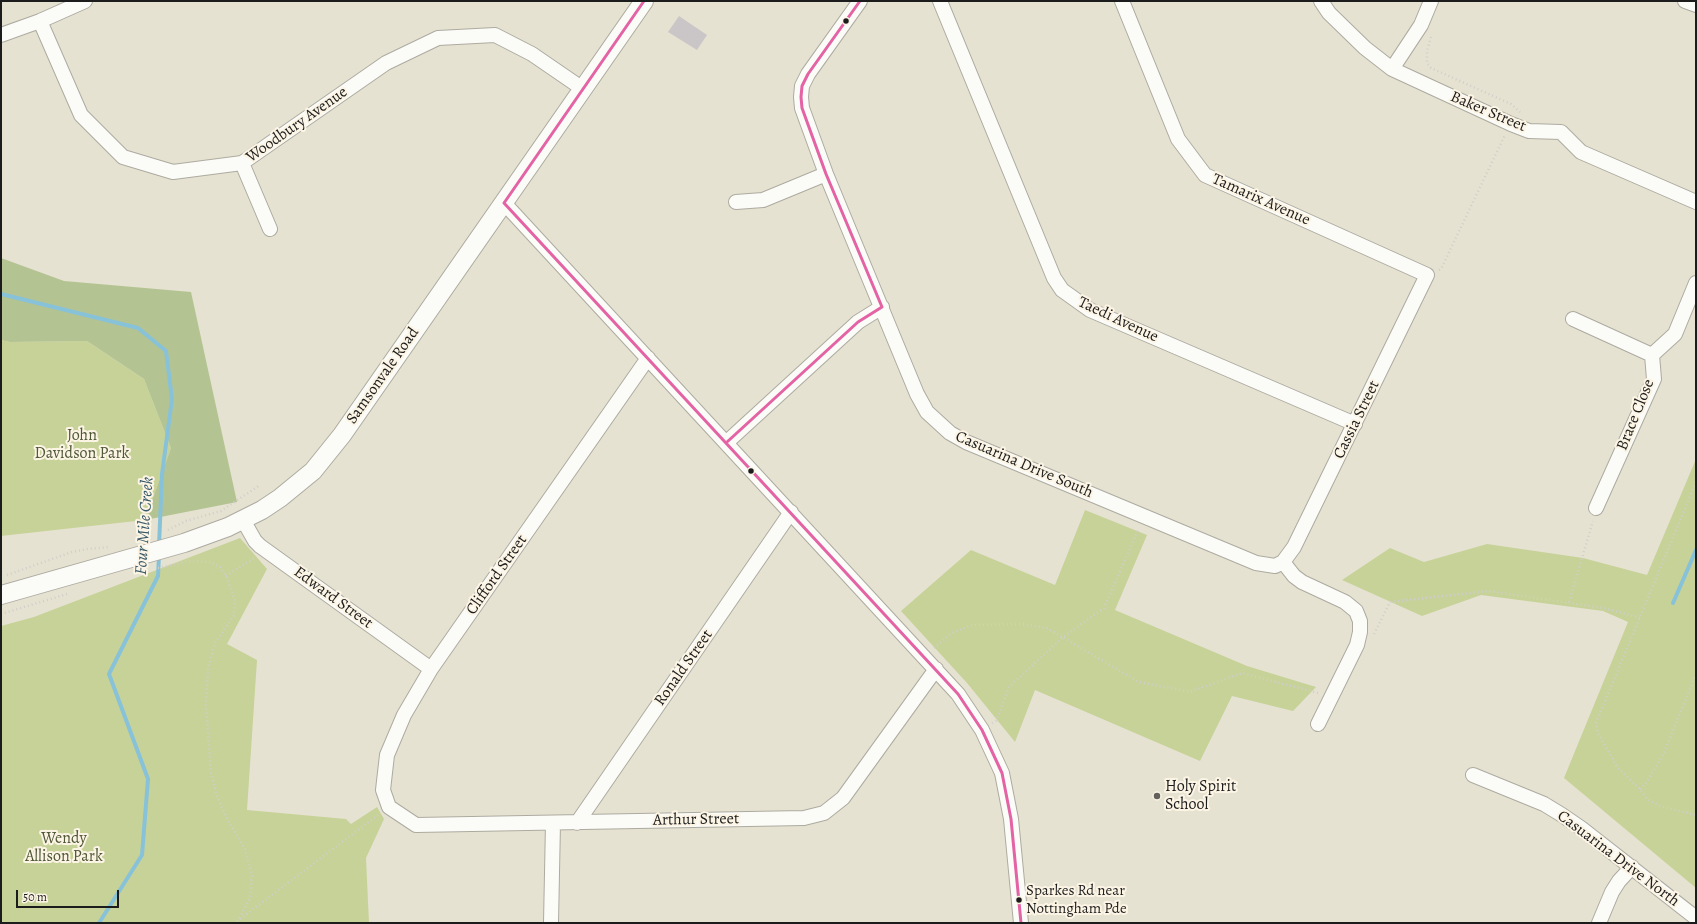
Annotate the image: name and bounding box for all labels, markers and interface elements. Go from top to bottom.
unlabelled marker [841,16,851,26]
street label: Woodbury Avenue [243,83,351,167]
street label: Baker Street [1447,87,1529,137]
street label: Tamarix Avenue [1209,170,1313,230]
street label: Taedi Avenue [1075,293,1161,347]
street label: Samsonvale Road [343,324,423,428]
street label: Brace Close [1613,377,1659,453]
street label: Cassia Street [1330,378,1384,462]
park label: John Davidson Park [35,426,129,464]
street label: Casuarina Drive South [952,427,1096,503]
unlabelled marker [746,466,756,476]
water label: Four Mile Creek [131,476,159,576]
street label: Clifford Street [462,531,532,619]
street label: Edward Street [290,563,376,633]
street label: Ronald Street [651,626,717,710]
place label: Holy Spirit School [1165,777,1236,815]
marker: Holy Spirit School [1152,791,1162,801]
street label: Casuarina Drive North [1553,807,1683,911]
street label: Arthur Street [653,810,739,830]
park label: Wendy Allison Park [25,829,103,867]
scale bar [18,882,121,908]
place label: Sparkes Rd near Nottingham Pde [1026,882,1127,917]
text: 50 m [23,889,47,905]
marker: Sparkes Rd near Nottingham Pde [1014,895,1024,905]

